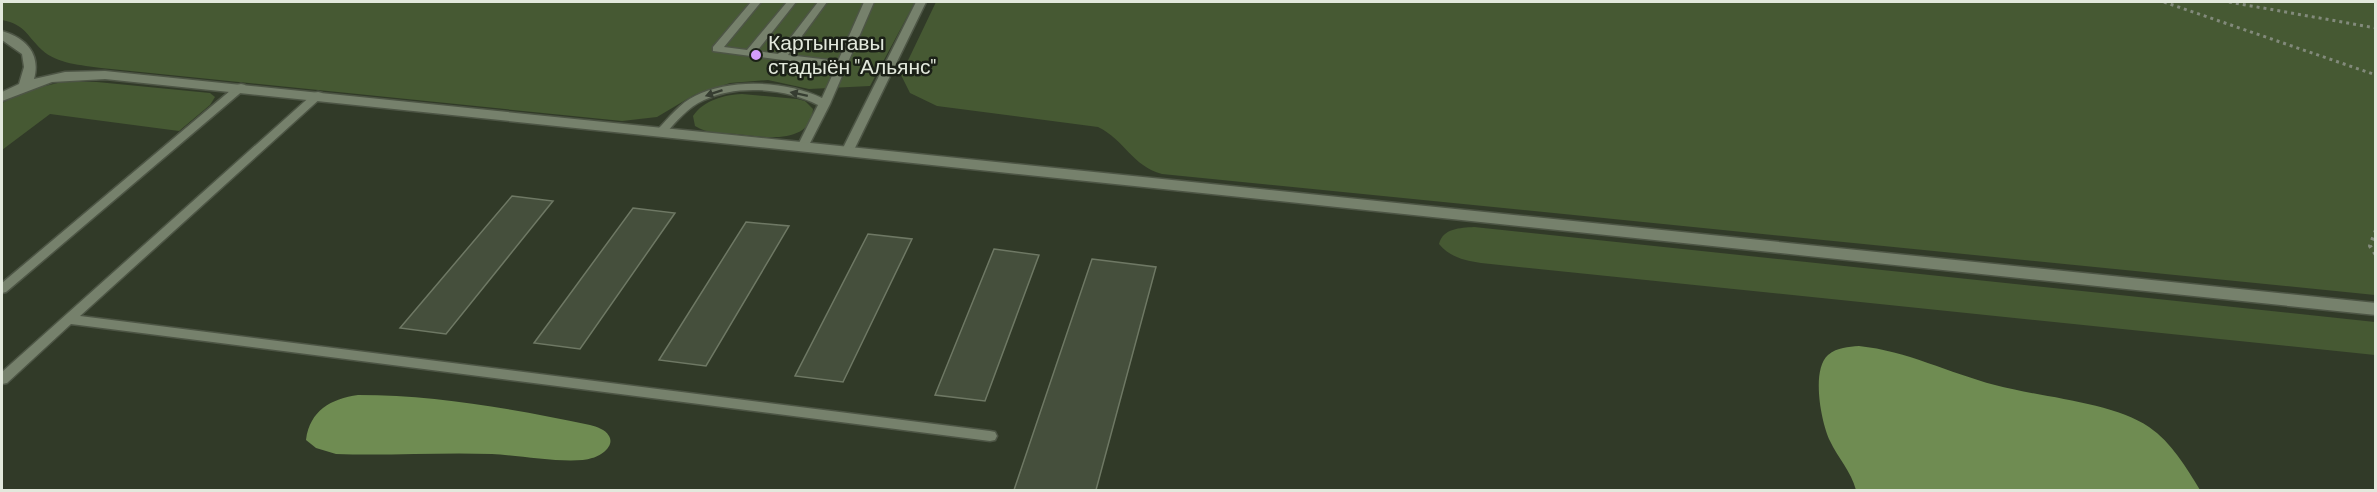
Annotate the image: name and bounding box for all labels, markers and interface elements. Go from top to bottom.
place label: Картынгавы стадыён "Альянс" [768,29,936,78]
marker: Картынгавы стадыён "Альянс" [749,48,763,62]
one-way arrow [705,89,723,98]
one-way arrow [789,89,808,98]

